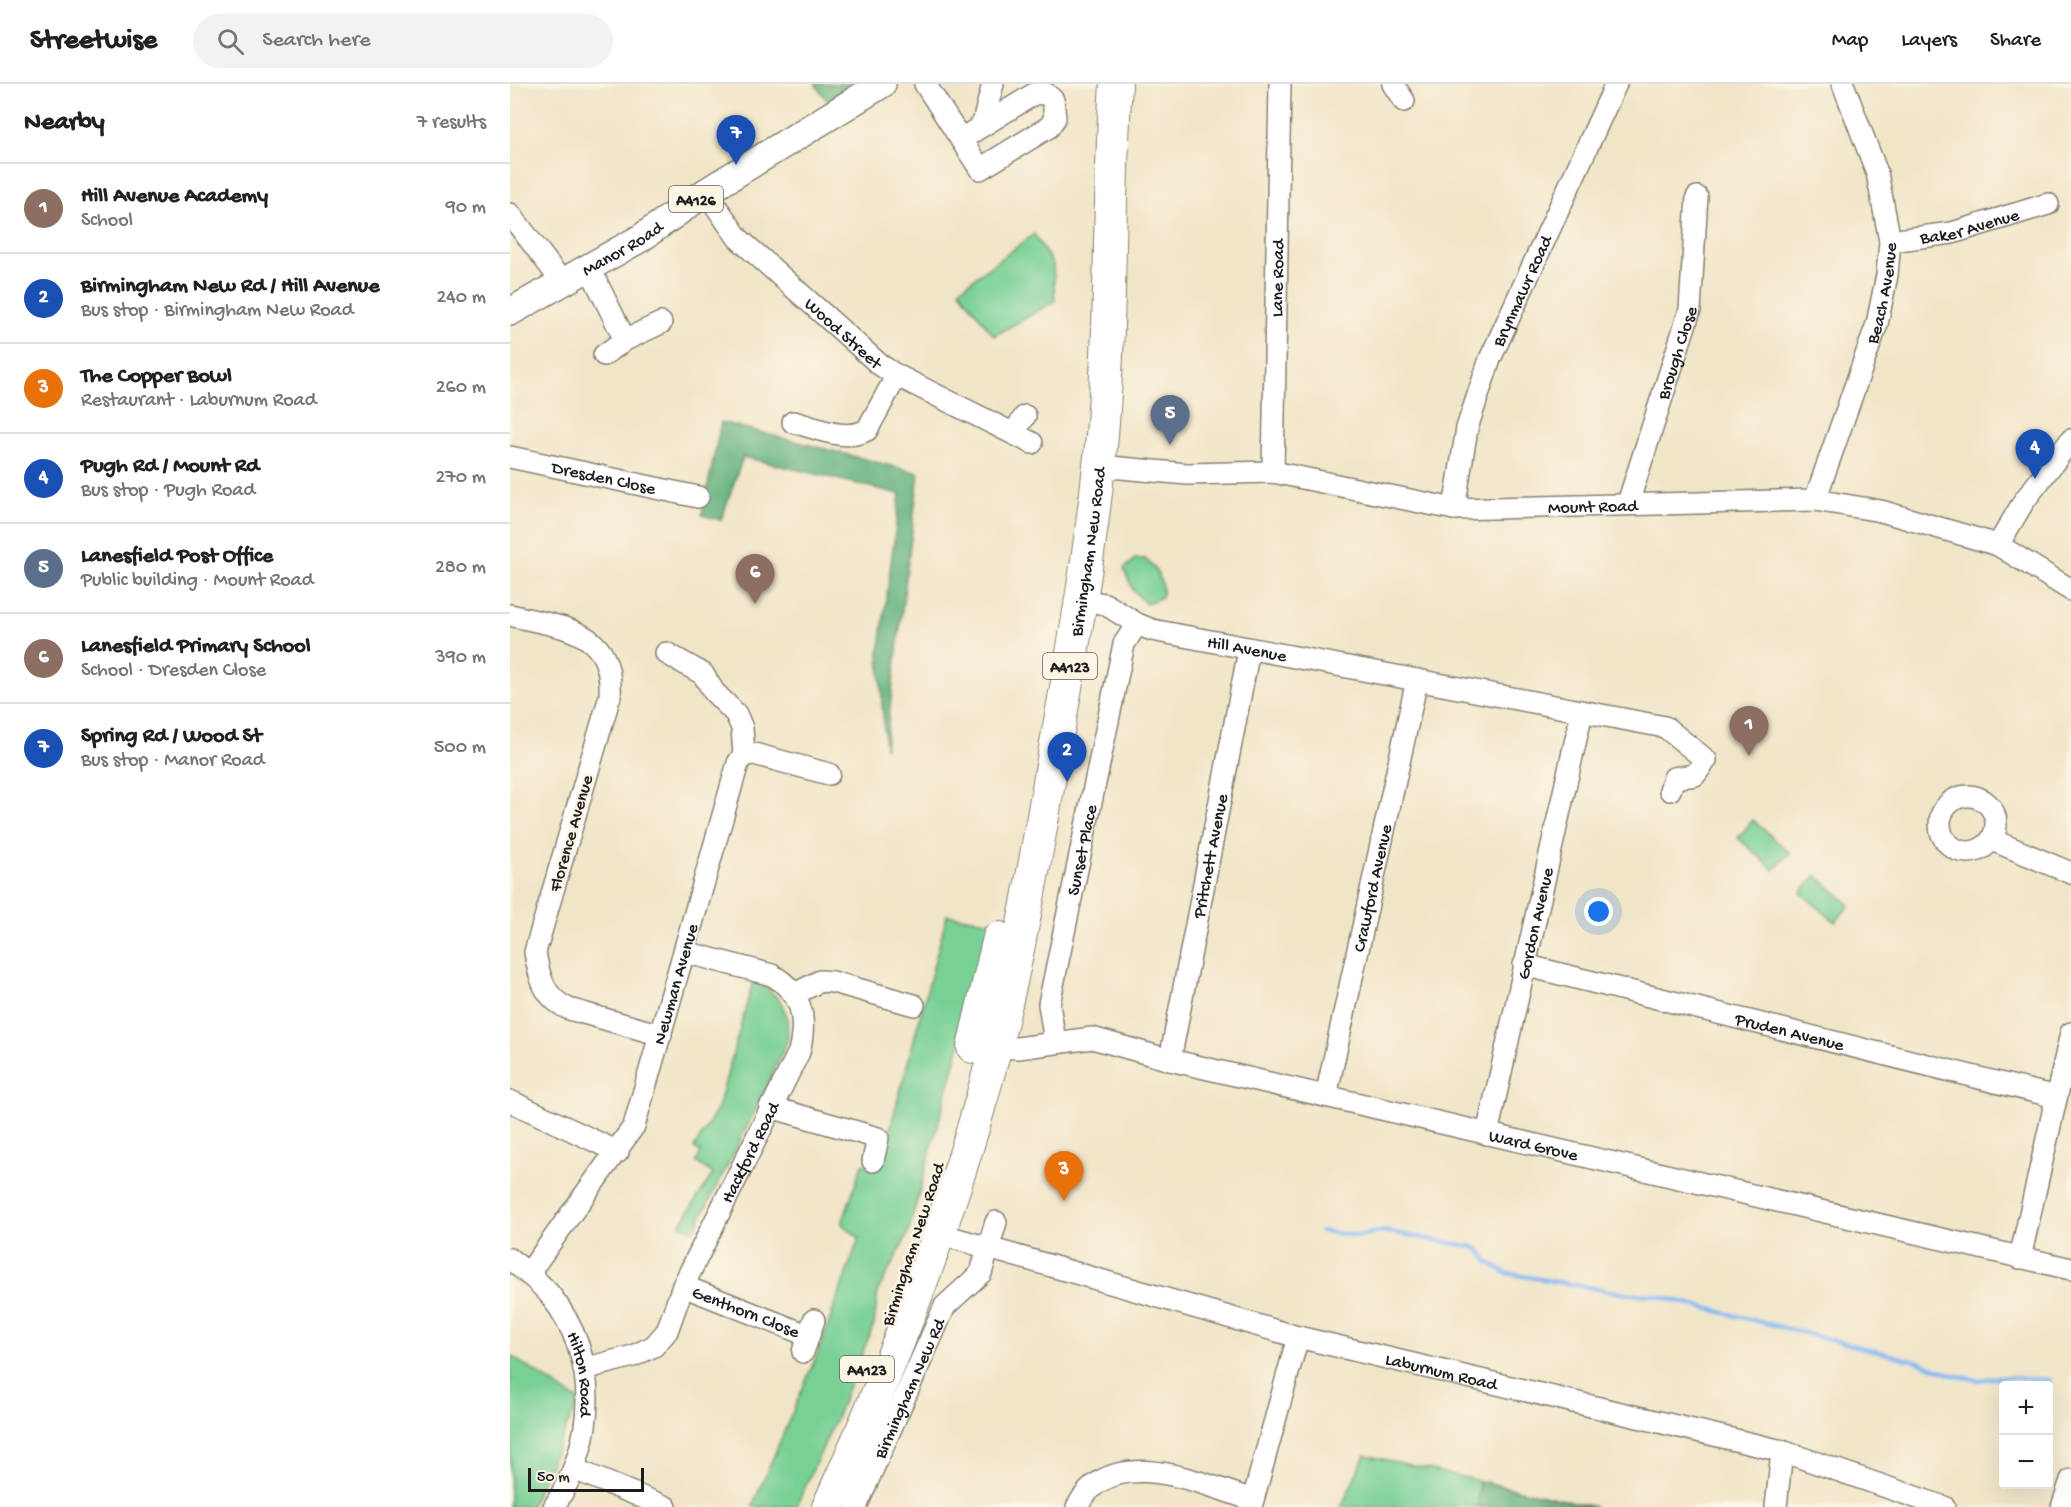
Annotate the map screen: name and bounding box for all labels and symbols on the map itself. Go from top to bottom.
pin: 7 [716,116,756,165]
road number: A4126 [669,186,723,212]
street label: Baker Avenue [1918,205,2023,250]
street label: Manor Road [579,217,669,282]
street label: Brynmawr Road [1489,232,1559,351]
street label: Lane Road [1268,237,1290,317]
street label: Beach Avenue [1862,241,1903,348]
street label: Wood Street [799,294,887,376]
street label: Brough Close [1654,303,1704,403]
pin: 5 [1150,396,1190,445]
pin: 4 [2016,430,2054,479]
street label: Dresden Close [549,458,658,501]
street label: Birmingham New Road [1067,465,1112,639]
street label: Mount Road [1548,496,1639,520]
pin: 6 [736,554,774,604]
street label: Hill Avenue [1205,633,1289,668]
road number: A4123 [1043,653,1097,679]
pin: 1 [1730,706,1768,756]
pin: 2 [1048,732,1086,782]
street label: Florence Avenue [545,772,599,895]
street label: Pritchett Avenue [1189,792,1234,921]
street label: Sunset Place [1064,802,1103,898]
street label: Crawford Avenue [1350,822,1398,954]
street label: Gordon Avenue [1514,865,1560,982]
your location [1584,897,1613,926]
street label: Newman Avenue [650,921,705,1047]
street label: Pruden Avenue [1732,1010,1847,1057]
street label: Hackford Road [718,1098,786,1207]
street label: Ward Grove [1486,1126,1580,1167]
pin: 3 [1044,1152,1084,1201]
street label: Birmingham New Road [878,1159,951,1330]
street label: Genthorn Close [689,1283,803,1344]
street label: Birmingham New Rd [870,1315,952,1463]
street label: Hilton Road [561,1329,595,1419]
street label: Laburnum Road [1383,1350,1500,1397]
road number: A4123 [840,1356,894,1382]
scale bar [528,1465,644,1492]

